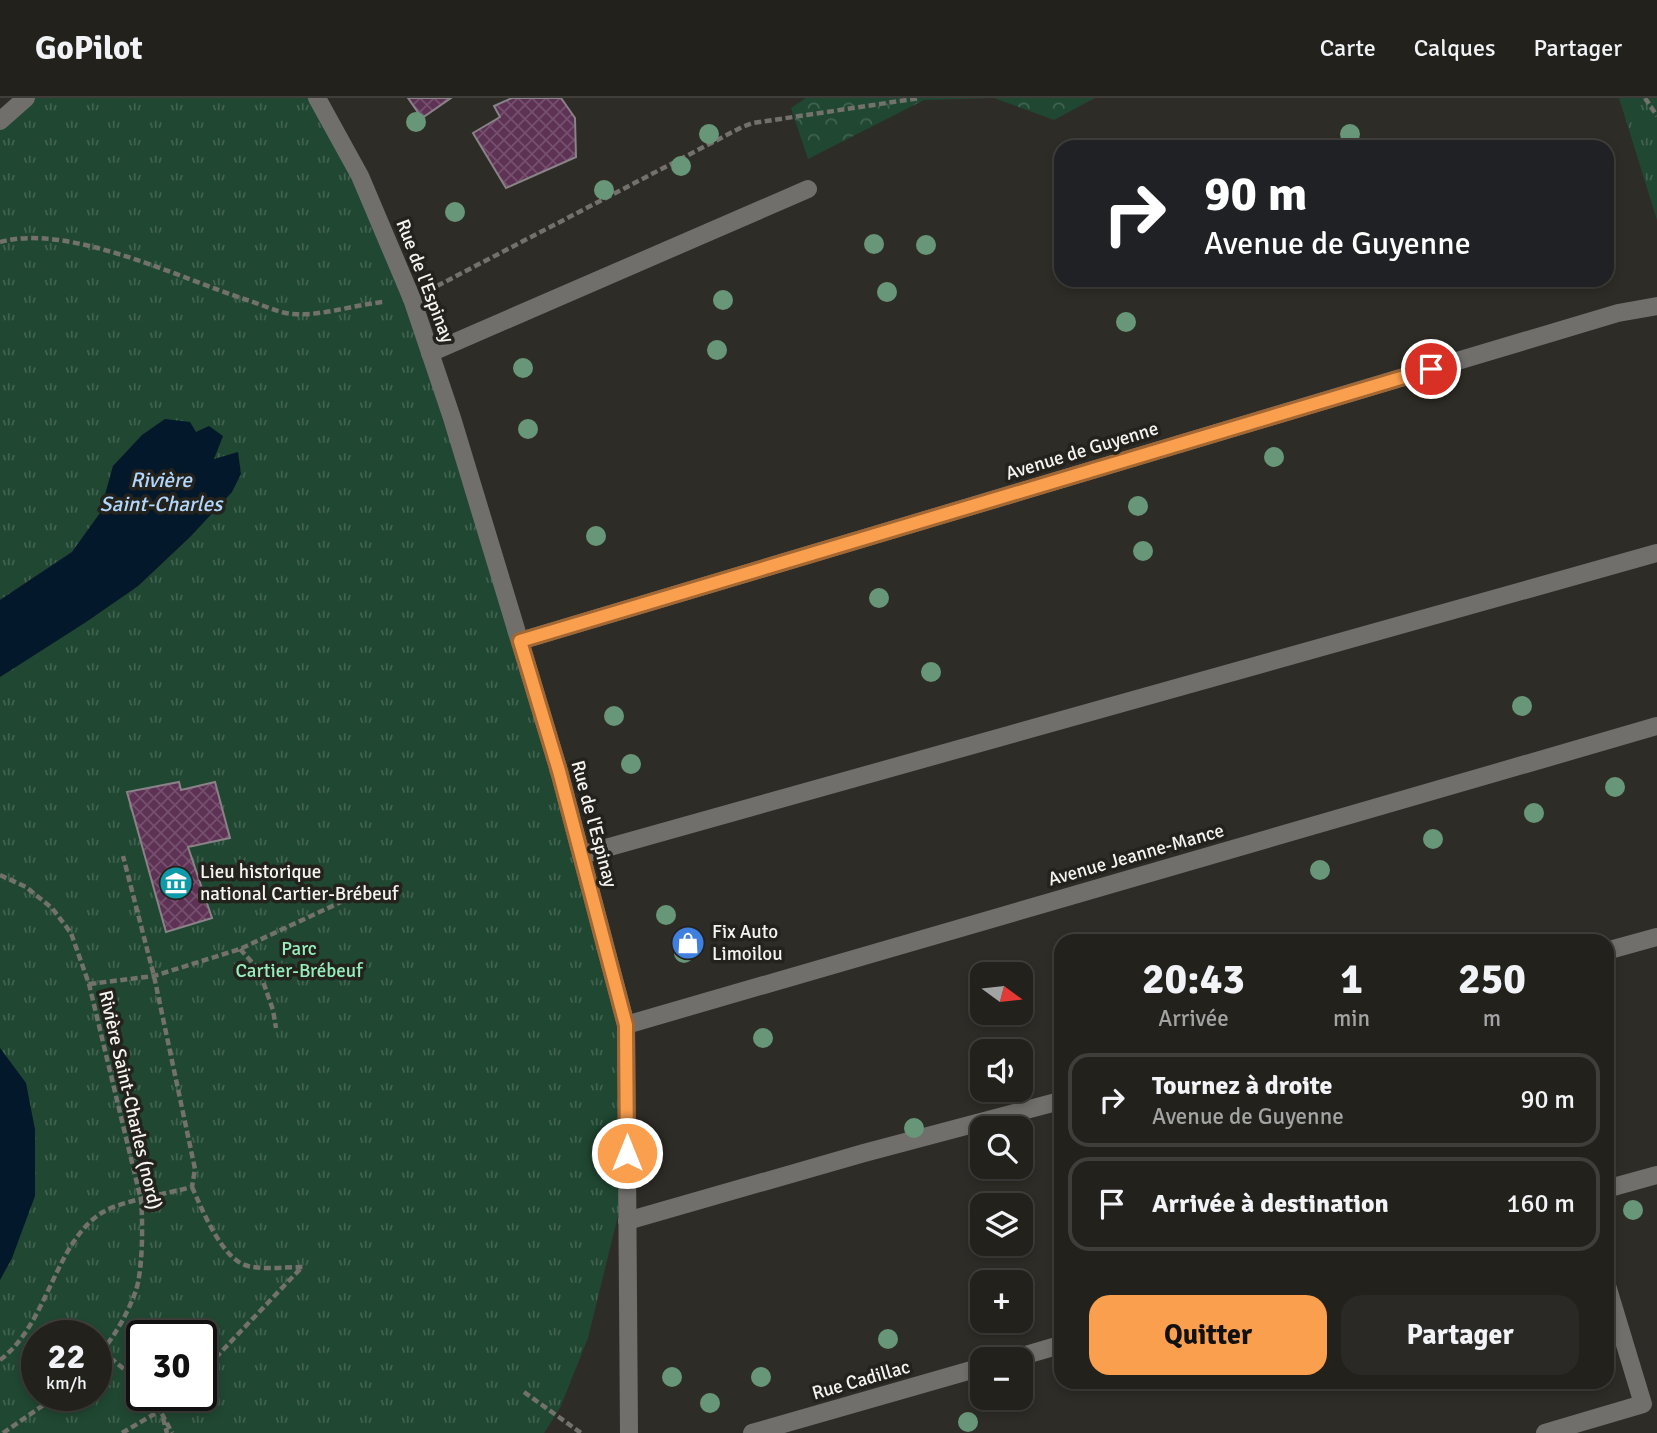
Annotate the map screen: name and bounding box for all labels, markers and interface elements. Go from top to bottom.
text: GoPilot [35,28,143,69]
text: Carte [1320,33,1376,63]
text: Calques [1414,33,1495,63]
text: Partager [1533,33,1622,63]
text: 90 m [1204,164,1307,224]
icon: right [1089,168,1180,259]
street label: Rue de l'Espinay [390,216,460,346]
text: Avenue de Guyenne [1204,224,1471,263]
pin [1401,339,1461,399]
icon: arrive [1412,350,1450,388]
street label: Avenue de Guyenne [1003,416,1161,486]
water label: Rivière Saint-Charles [100,467,224,517]
street label: Rue de l'Espinay [566,758,623,890]
street label: Avenue Jeanne-Mance [1045,818,1227,892]
place label: Lieu historique national Cartier-Brébeuf [200,860,400,906]
museum icon: Lieu historique national Cartier-Brébeuf [157,864,195,902]
place label: Fix Auto Limoilou [712,920,783,966]
shop icon: Fix Auto Limoilou [669,924,707,962]
park label: Parc Cartier-Brébeuf [235,937,364,983]
text: 20:43 [1142,954,1245,1005]
text: 1 [1340,954,1363,1005]
text: 250 [1458,954,1526,1005]
north arrow [970,962,1032,1026]
map controls [970,962,1033,1410]
street label: Rivière Saint-Charles (nord) [93,988,167,1212]
text: Arrivée [1158,1004,1229,1033]
text: min [1333,1004,1370,1033]
text: m [1483,1004,1501,1033]
button: sound [970,1039,1033,1102]
text: Tournez à droite [1152,1070,1332,1102]
icon: right [1093,1081,1131,1119]
text: 90 m [1520,1084,1575,1116]
text: Avenue de Guyenne [1152,1102,1344,1131]
position arrow [590,1116,664,1190]
button: search [970,1116,1033,1179]
icon: arrive [1093,1185,1131,1223]
text: Arrivée à destination [1152,1188,1389,1220]
text: 160 m [1506,1188,1575,1220]
button: layers [970,1193,1033,1256]
button: + [970,1270,1033,1333]
button: Quitter [1089,1295,1327,1375]
button: Partager [1341,1295,1579,1375]
speed limit sign: 30 [126,1320,217,1411]
text: 22 [48,1335,85,1378]
button: − [970,1347,1033,1410]
street label: Rue Cadillac [809,1355,913,1405]
text: km/h [46,1372,87,1394]

